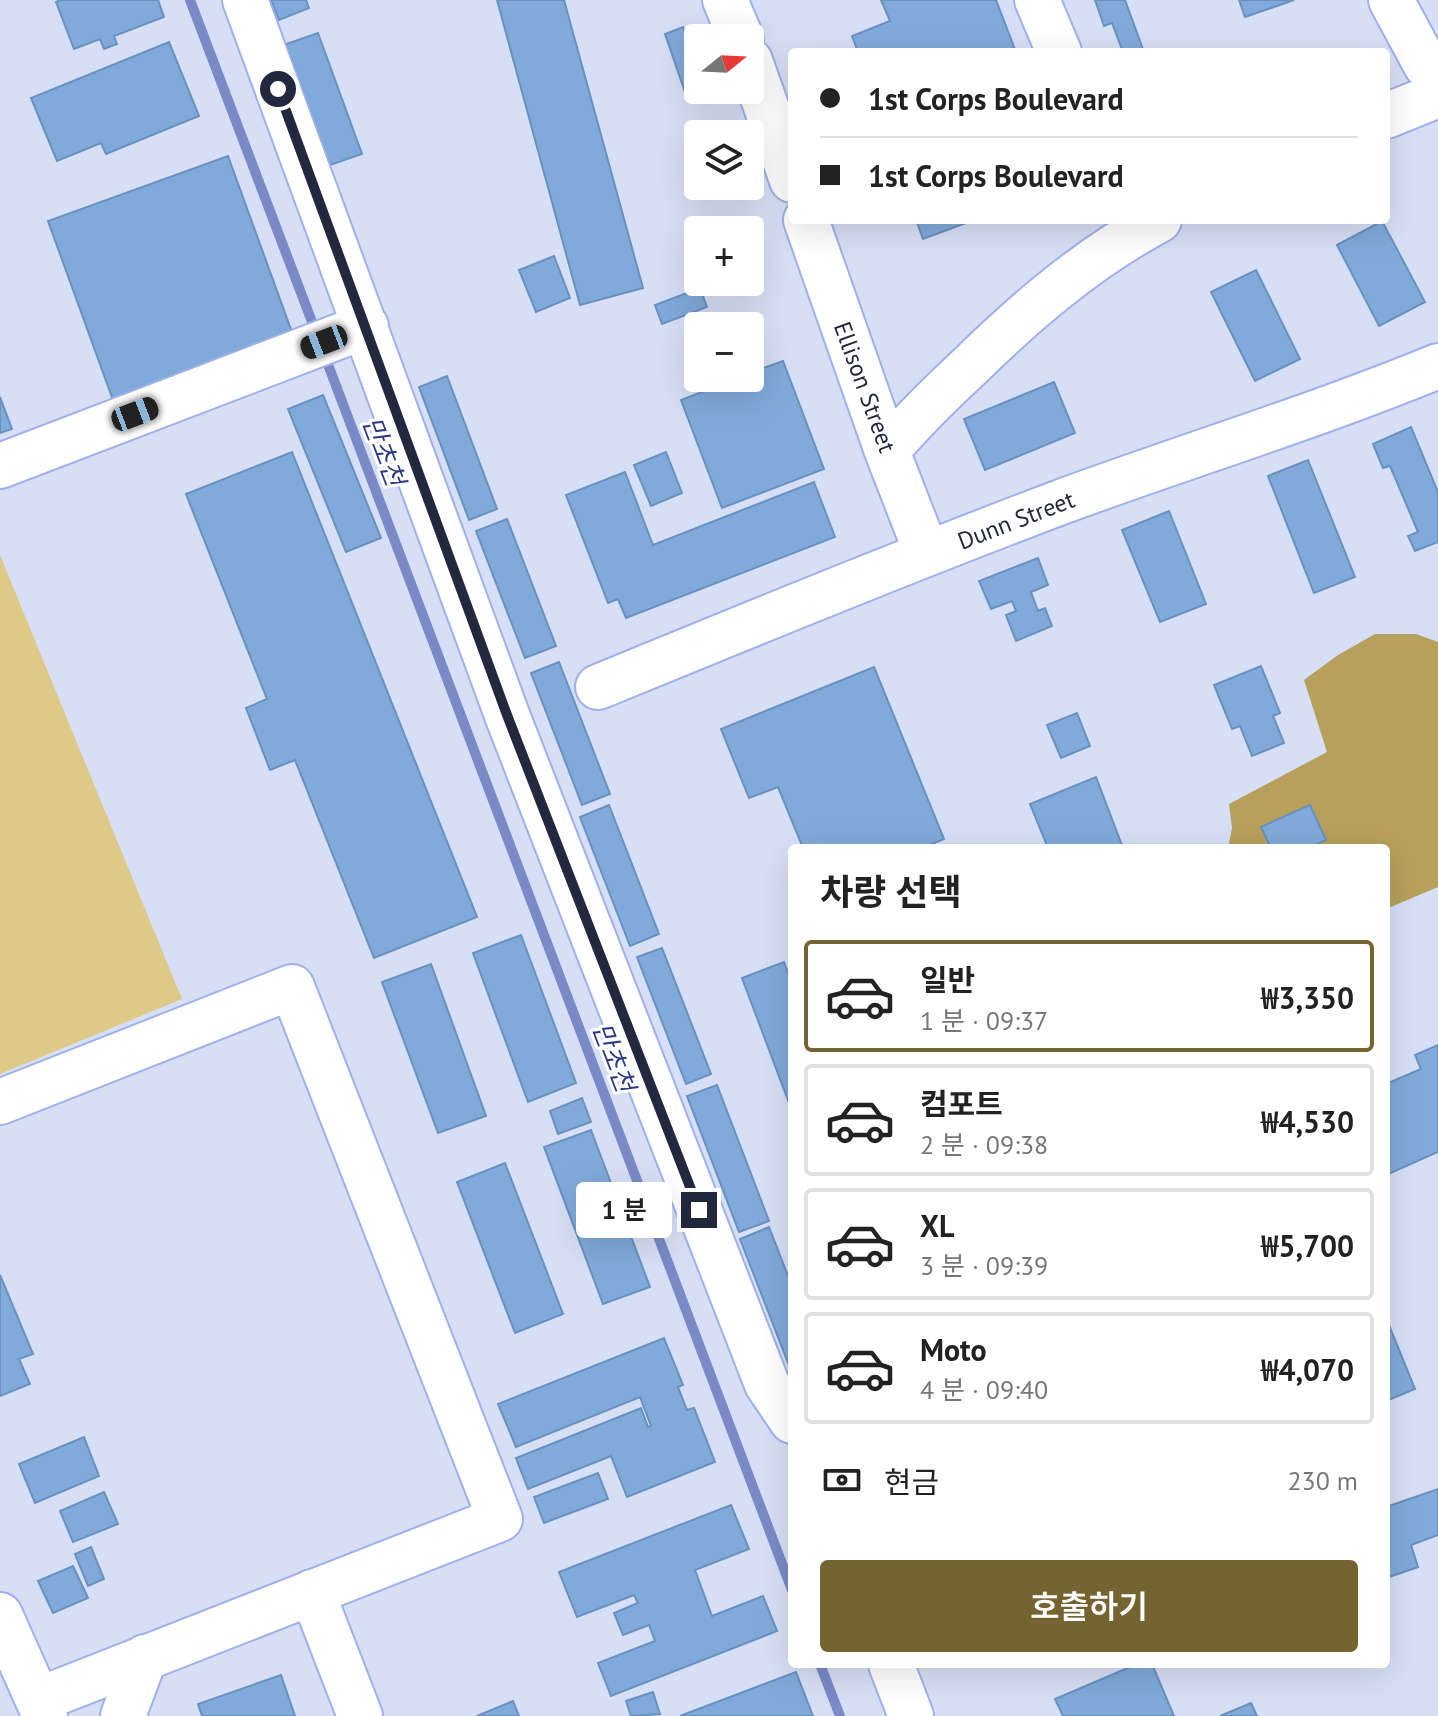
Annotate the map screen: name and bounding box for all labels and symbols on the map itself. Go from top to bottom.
north arrow [684,24,764,104]
route start [260,71,296,107]
street label: Ellison Street [827,317,903,457]
car [297,322,351,362]
car [108,394,162,434]
water label: 만초천 [356,412,413,493]
street label: Dunn Street [953,484,1079,556]
water label: 만초천 [586,1018,643,1099]
callout: 1 분 [575,1182,671,1238]
route end [681,1192,717,1228]

